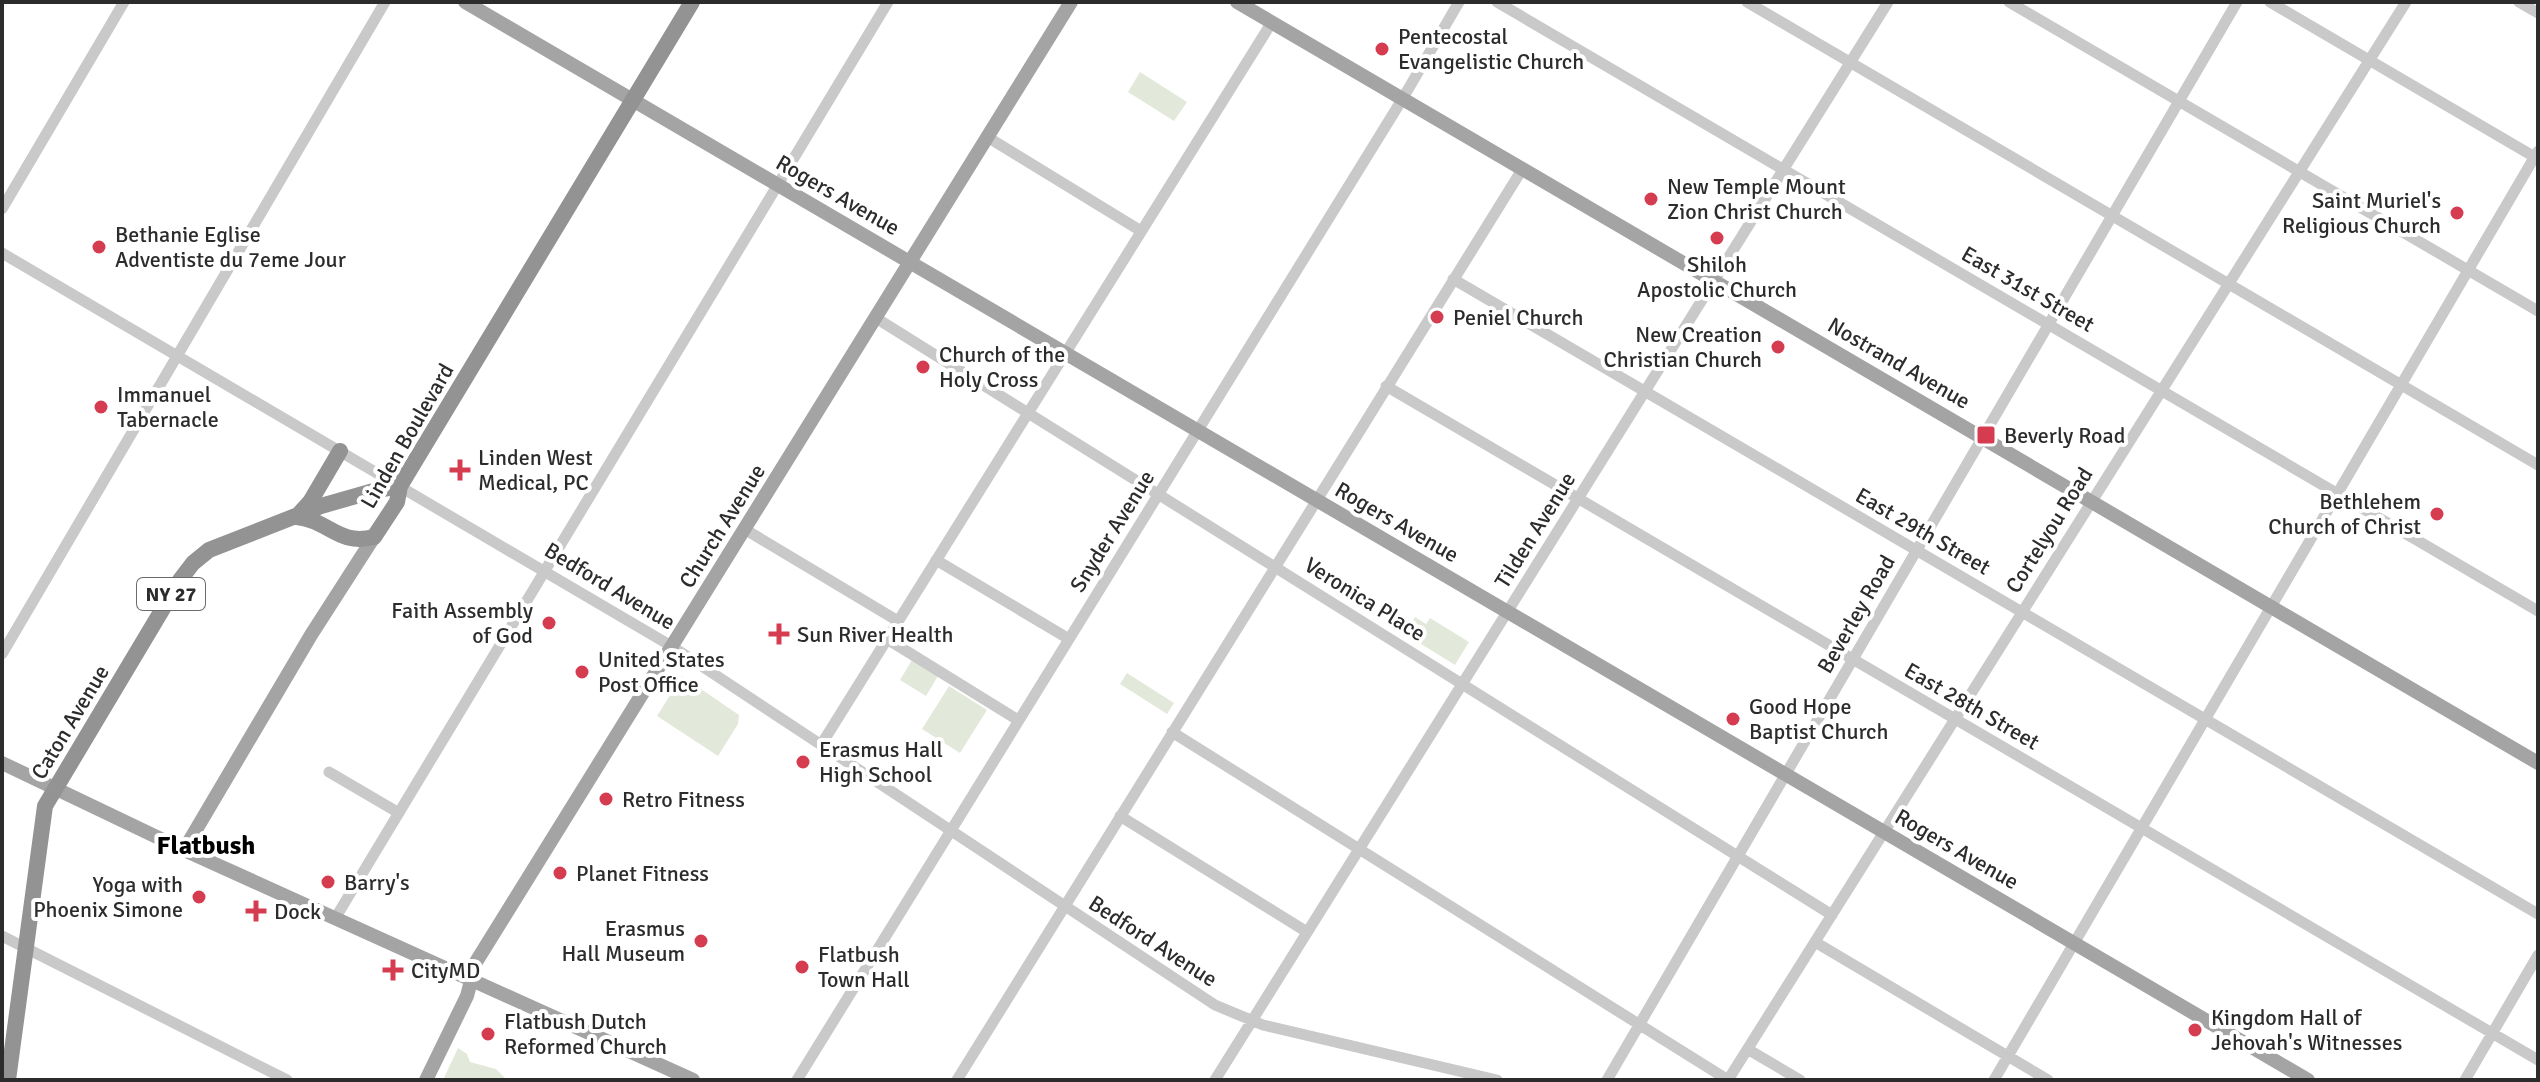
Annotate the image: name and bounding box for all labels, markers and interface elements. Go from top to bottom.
place label: Pentecostal Evangelistic Church [1398,23,1584,75]
marker: Pentecostal Evangelistic Church [1373,40,1391,58]
street label: Rogers Avenue [771,149,905,241]
place label: New Temple Mount Zion Christ Church [1667,173,1846,225]
place label: Saint Muriel's Religious Church [2282,187,2441,239]
marker: New Temple Mount Zion Christ Church [1642,190,1660,208]
marker: Saint Muriel's Religious Church [2448,204,2466,222]
place label: Bethanie Eglise Adventiste du 7eme Jour [115,221,346,273]
marker: Shiloh Apostolic Church [1708,229,1726,247]
marker: Bethanie Eglise Adventiste du 7eme Jour [90,238,108,256]
street label: East 31st Street [1957,240,2099,338]
place label: Shiloh Apostolic Church [1637,251,1797,303]
place label: Peniel Church [1453,304,1583,331]
marker: Peniel Church [1428,308,1446,326]
street label: Nostrand Avenue [1823,311,1975,415]
place label: New Creation Christian Church [1604,321,1762,373]
marker: New Creation Christian Church [1769,338,1787,356]
place label: Church of the Holy Cross [939,341,1065,393]
marker: Church of the Holy Cross [914,358,932,376]
street label: Linden Boulevard [355,359,459,513]
place label: Immanuel Tabernacle [117,381,219,433]
marker: Immanuel Tabernacle [92,398,110,416]
place label: Beverly Road [2004,422,2125,449]
marker: Beverly Road [1975,424,1997,446]
place label: Linden West Medical, PC [478,444,593,496]
marker: Linden West Medical, PC [449,459,471,481]
street label: Church Avenue [673,459,771,593]
street label: Cortelyou Road [2000,462,2098,598]
street label: Snyder Avenue [1064,465,1160,597]
street label: Tilden Avenue [1489,467,1581,593]
street label: Rogers Avenue [1330,476,1464,568]
street label: East 29th Street [1851,482,1995,581]
place label: Bethlehem Church of Christ [2268,488,2421,540]
marker: Bethlehem Church of Christ [2428,505,2446,523]
street label: Bedford Avenue [540,536,680,636]
street label: Beverley Road [1811,550,1901,678]
street label: Veronica Place [1300,551,1430,647]
road number: NY 27 [137,578,205,610]
place label: Faith Assembly of God [391,597,534,649]
marker: Faith Assembly of God [540,614,558,632]
place label: Sun River Health [797,621,954,648]
marker: Sun River Health [768,623,790,645]
place label: United States Post Office [598,646,725,698]
street label: East 28th Street [1900,657,2044,756]
street label: Caton Avenue [25,660,115,784]
marker: United States Post Office [573,663,591,681]
place label: Good Hope Baptist Church [1749,693,1888,745]
marker: Good Hope Baptist Church [1724,710,1742,728]
place label: Erasmus Hall High School [819,736,943,788]
marker: Erasmus Hall High School [794,753,812,771]
place label: Retro Fitness [622,786,745,813]
marker: Retro Fitness [597,790,615,808]
street label: Rogers Avenue [1890,803,2024,895]
district label: Flatbush [157,830,255,862]
place label: Planet Fitness [576,860,709,887]
marker: Planet Fitness [551,864,569,882]
place label: Barry's [344,869,410,896]
place label: Yoga with Phoenix Simone [33,871,183,923]
marker: Barry's [319,873,337,891]
marker: Yoga with Phoenix Simone [190,888,208,906]
street label: Bedford Avenue [1084,889,1222,993]
place label: Dock [274,898,321,925]
marker: Dock [245,900,267,922]
place label: Erasmus Hall Museum [561,915,685,967]
marker: Erasmus Hall Museum [692,932,710,950]
place label: Flatbush Town Hall [818,941,910,993]
place label: CityMD [411,957,480,984]
marker: Flatbush Town Hall [793,958,811,976]
marker: CityMD [382,959,404,981]
place label: Kingdom Hall of Jehovah's Witnesses [2211,1004,2402,1056]
place label: Flatbush Dutch Reformed Church [504,1008,667,1060]
marker: Kingdom Hall of Jehovah's Witnesses [2186,1021,2204,1039]
marker: Flatbush Dutch Reformed Church [479,1025,497,1043]

